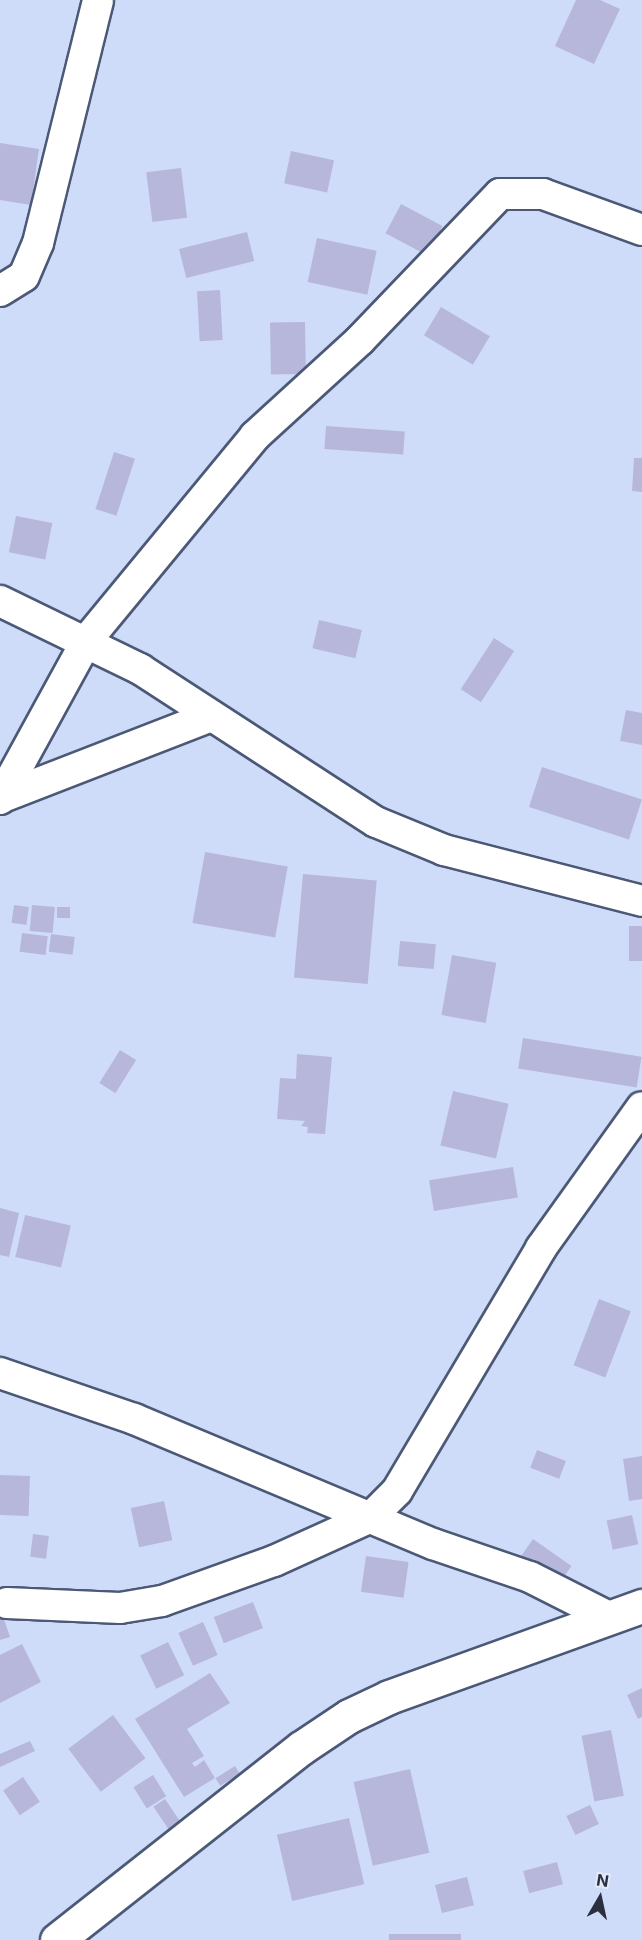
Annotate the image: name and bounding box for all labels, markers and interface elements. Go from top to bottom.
north arrow [570,1868,630,1928]
text: N [595,1869,610,1891]

